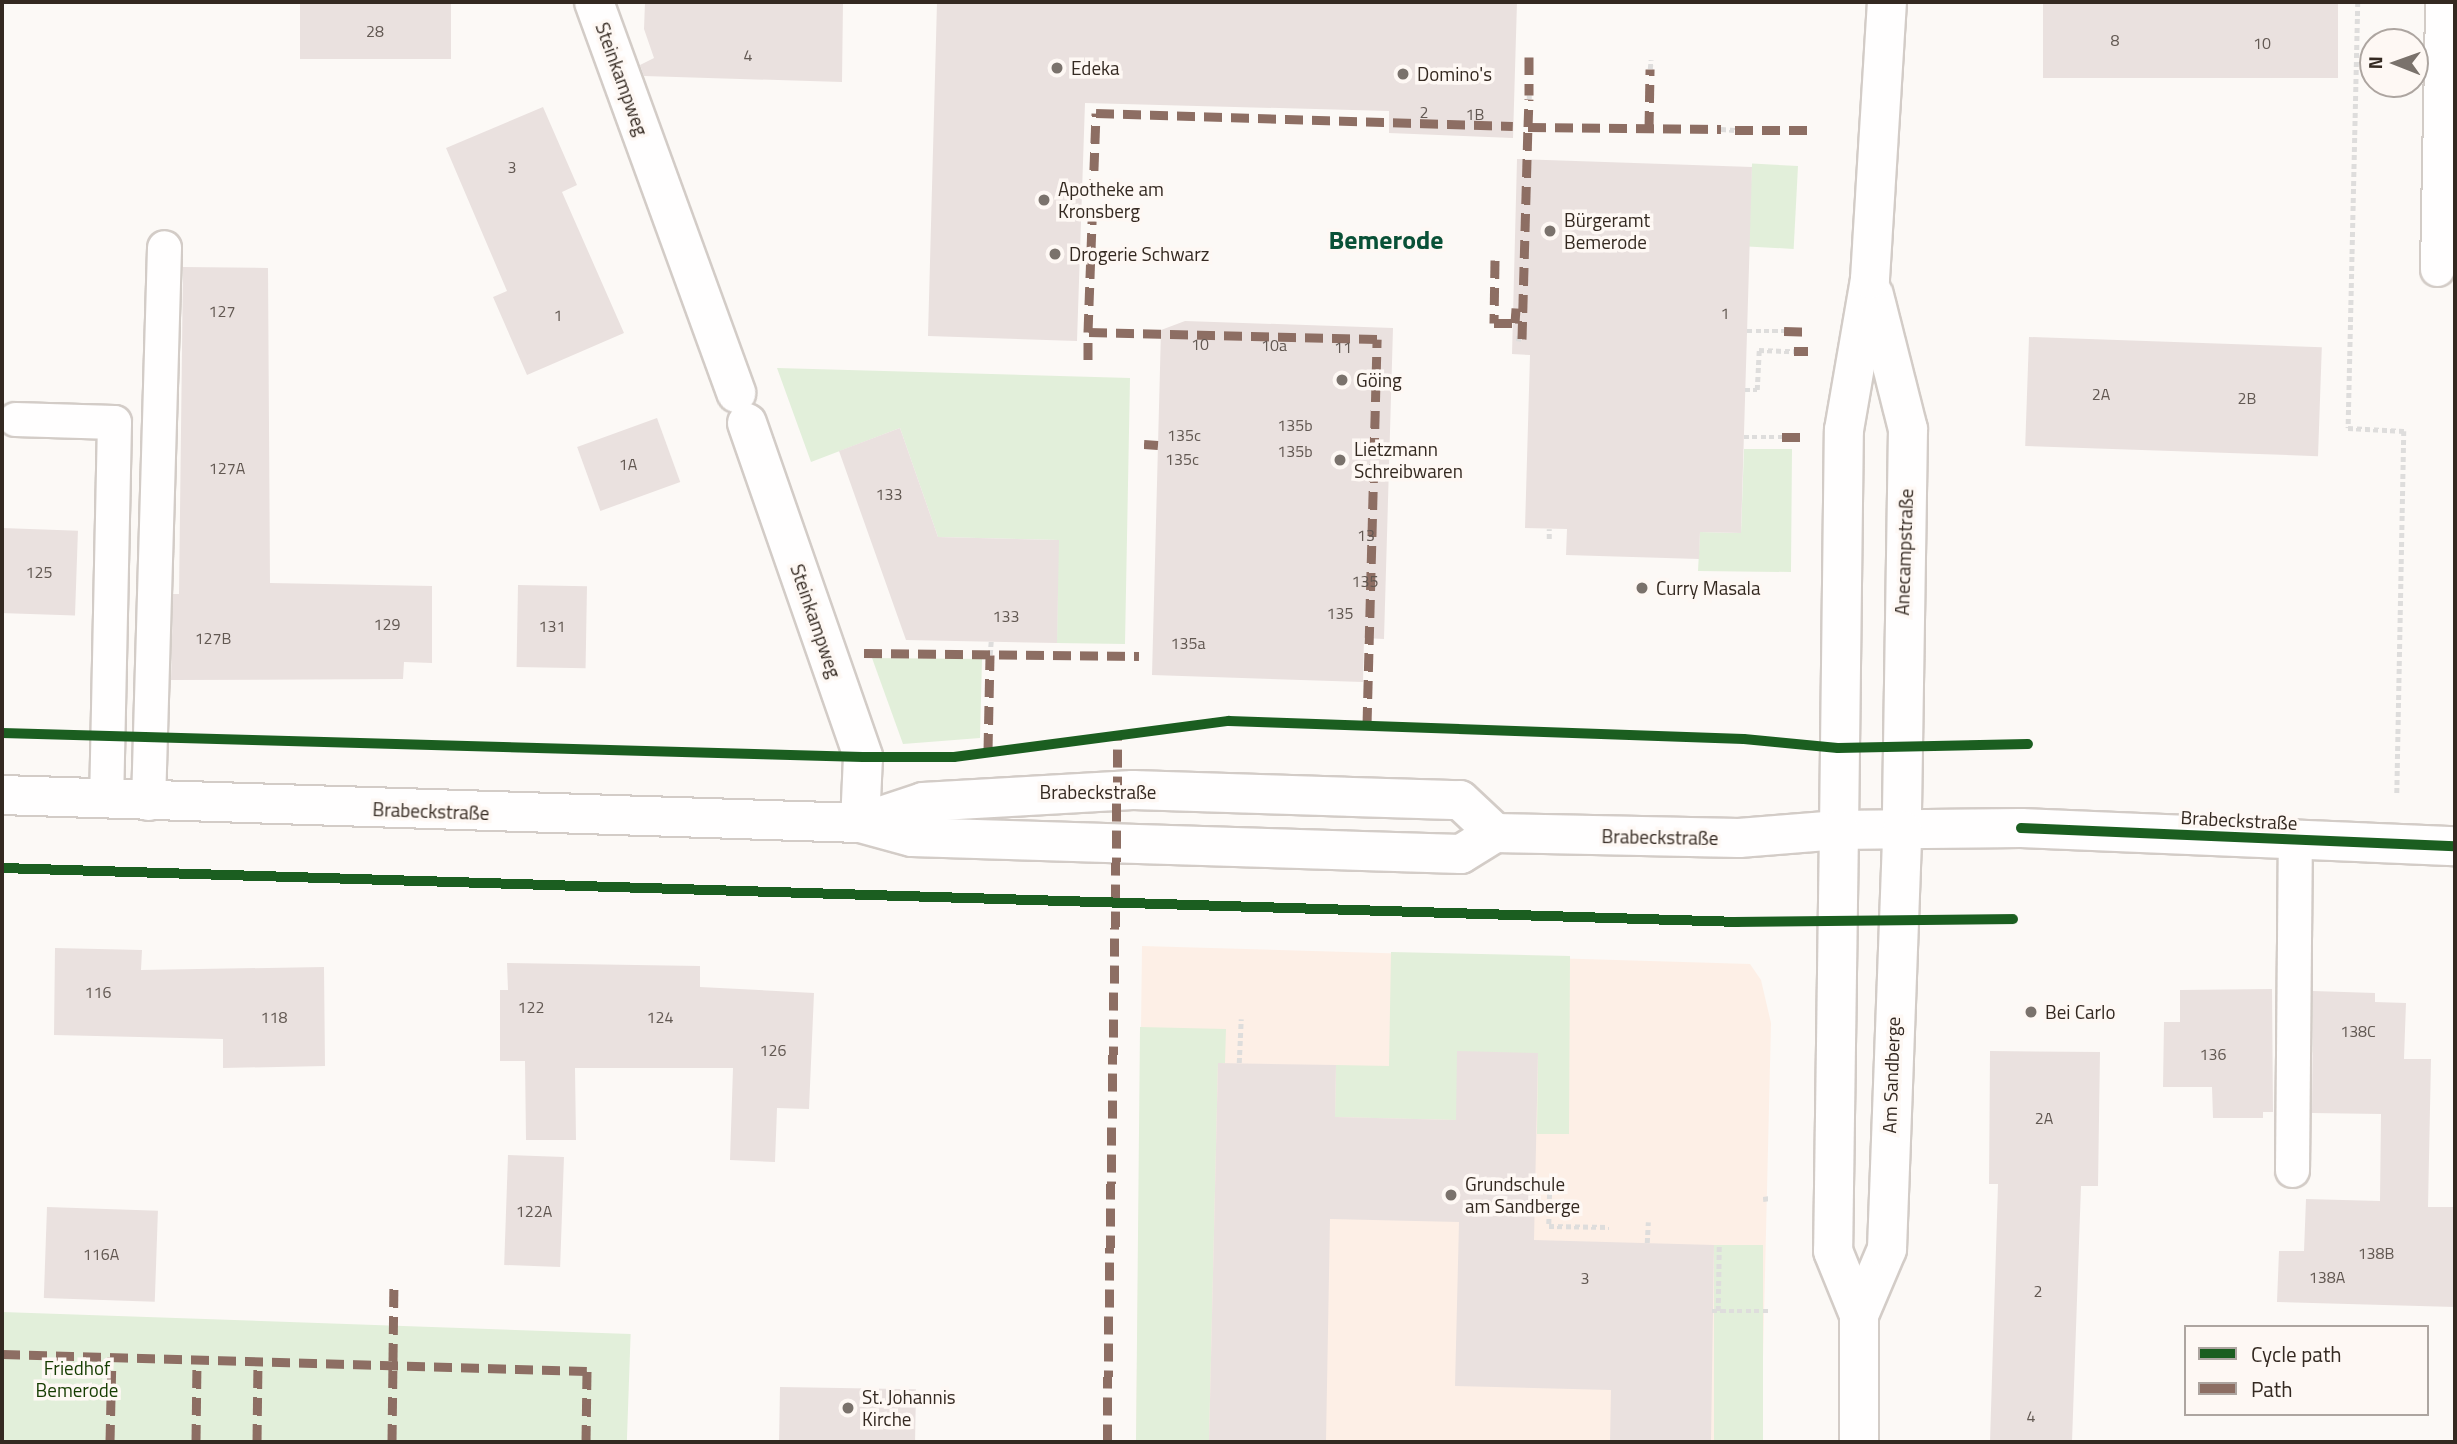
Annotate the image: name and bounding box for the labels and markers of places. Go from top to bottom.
place label: Edeka [1071,57,1120,79]
marker: Edeka [1049,60,1065,76]
place label: Domino's [1417,63,1492,85]
marker: Domino's [1395,66,1411,82]
place label: Apotheke am Kronsberg [1058,178,1164,222]
marker: Apotheke am Kronsberg [1036,192,1052,208]
place label: Bürgeramt Bemerode [1564,209,1650,253]
marker: Bürgeramt Bemerode [1542,223,1558,239]
place label: Drogerie Schwarz [1069,243,1209,265]
marker: Drogerie Schwarz [1047,246,1063,262]
place label: Göing [1356,369,1402,391]
marker: Göing [1334,372,1350,388]
place label: Lietzmann Schreibwaren [1354,438,1463,482]
marker: Lietzmann Schreibwaren [1332,452,1348,468]
place label: Curry Masala [1656,577,1760,599]
marker: Curry Masala [1634,580,1650,596]
place label: Bei Carlo [2045,1001,2115,1023]
marker: Bei Carlo [2023,1004,2039,1020]
place label: Grundschule am Sandberge [1465,1173,1580,1217]
marker: Grundschule am Sandberge [1443,1187,1459,1203]
place label: St. Johannis Kirche [862,1386,956,1430]
marker: St. Johannis Kirche [840,1400,856,1416]

